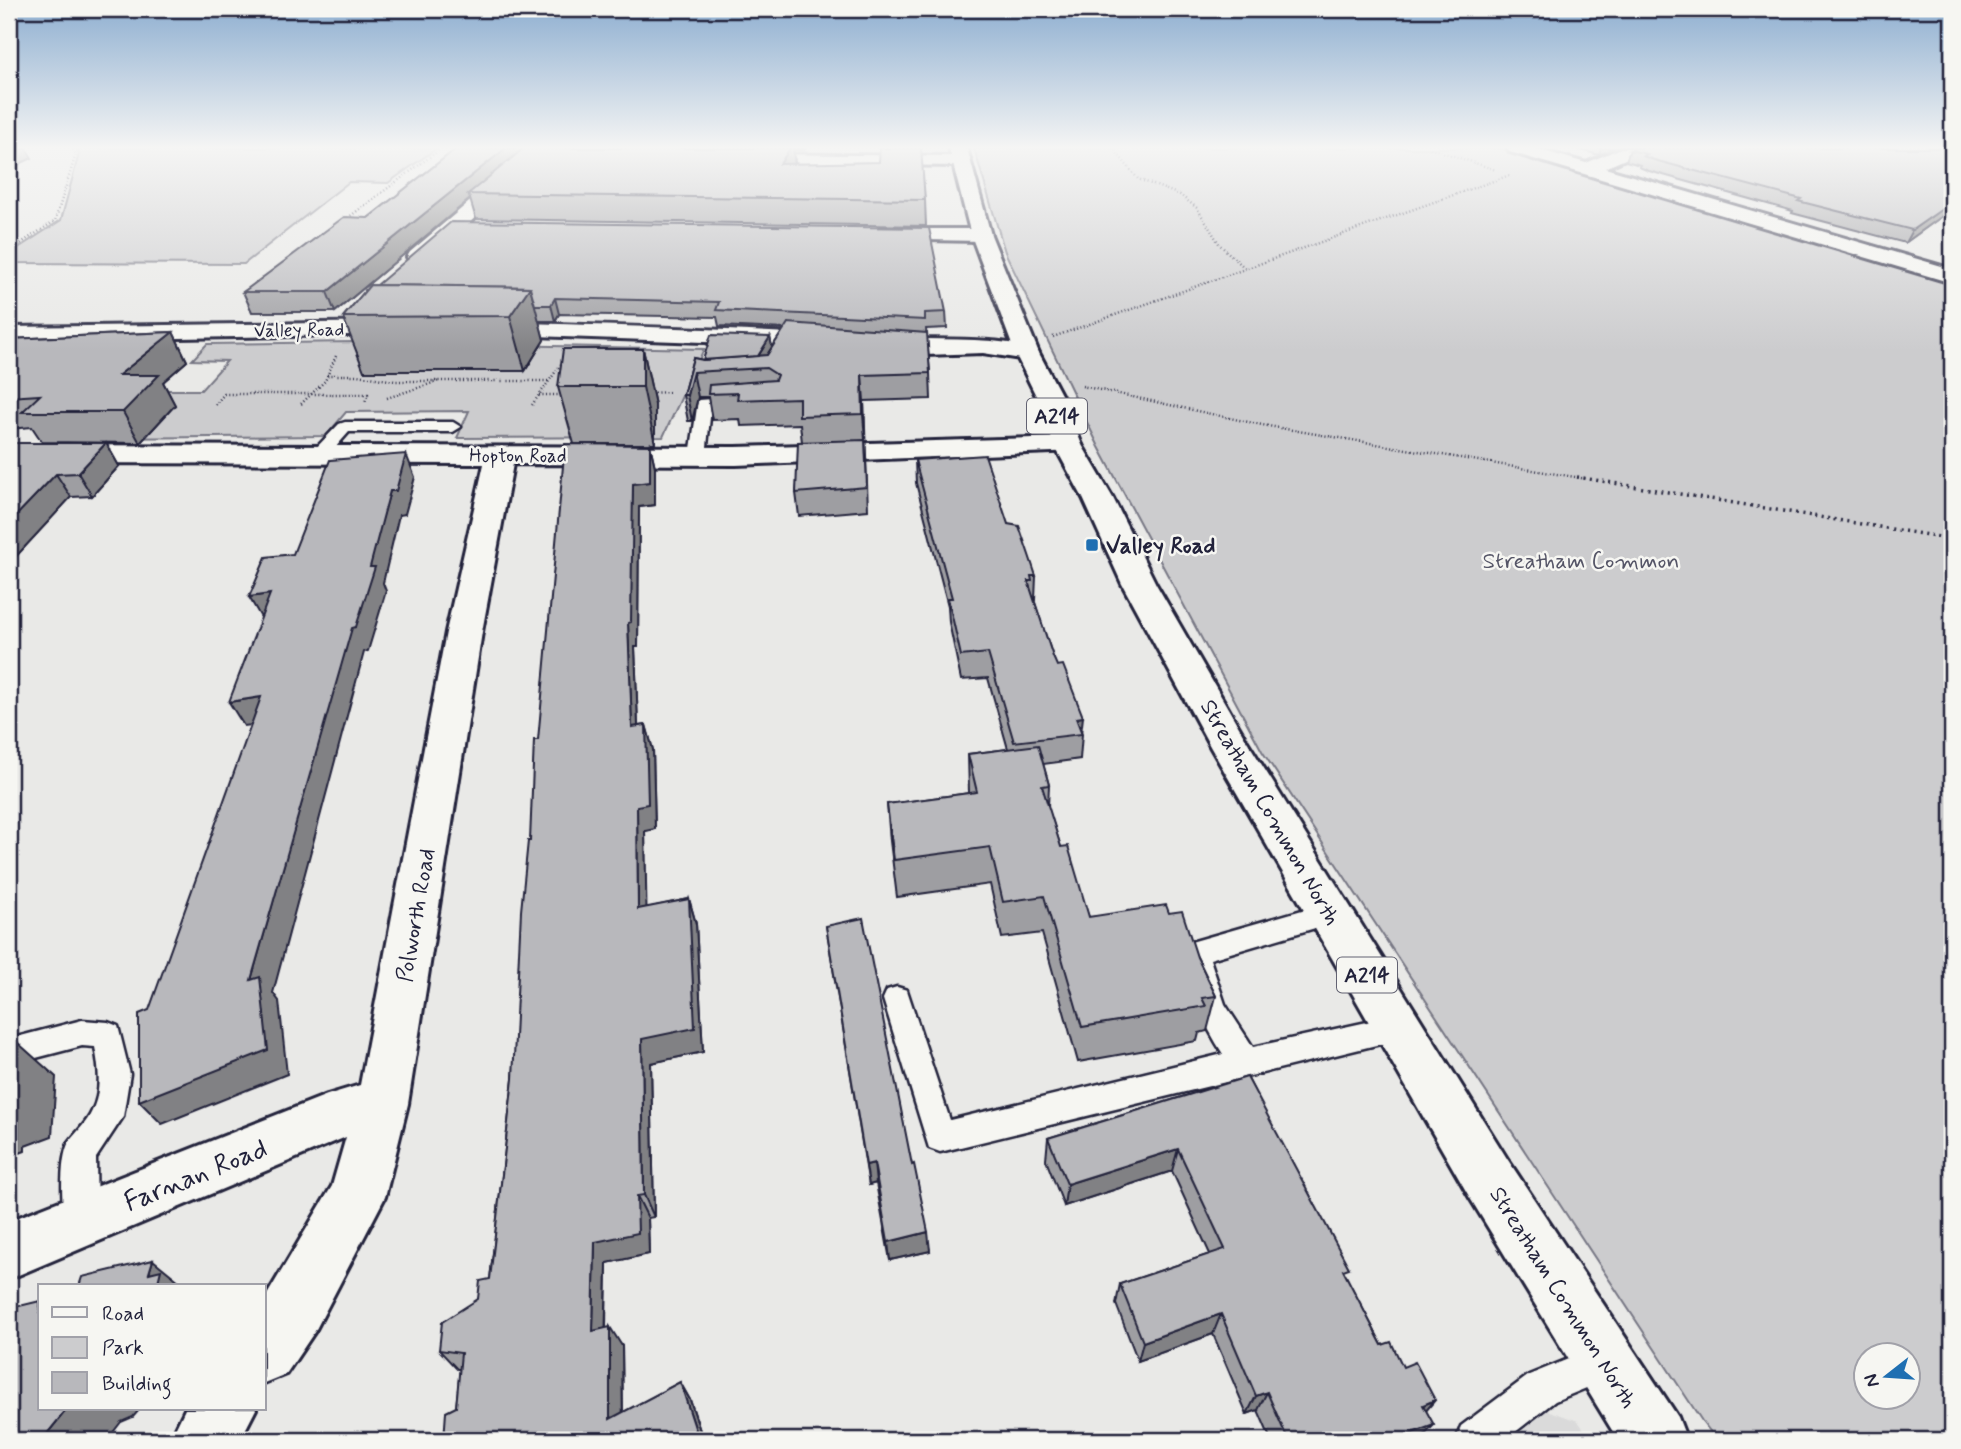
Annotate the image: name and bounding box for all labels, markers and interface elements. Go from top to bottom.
street label: Valley Road [254,317,345,345]
road number: A214 [1027,398,1087,434]
street label: Hopton Road [469,444,567,469]
place label: Valley Road [1106,532,1216,562]
marker: Valley Road [1084,537,1100,553]
park label: Streatham Common [1483,547,1679,577]
street label: Streatham Common North [1192,695,1346,931]
street label: Polworth Road [390,846,443,985]
road number: A214 [1337,958,1397,992]
street label: Farnan Road [119,1131,273,1222]
street label: Streatham Common North [1482,1182,1643,1415]
legend [38,1284,266,1410]
text: Road [102,1300,144,1328]
text: Park [102,1334,144,1362]
north arrow [1853,1340,1923,1410]
text: Building [102,1370,172,1400]
text: N [1858,1371,1886,1390]

